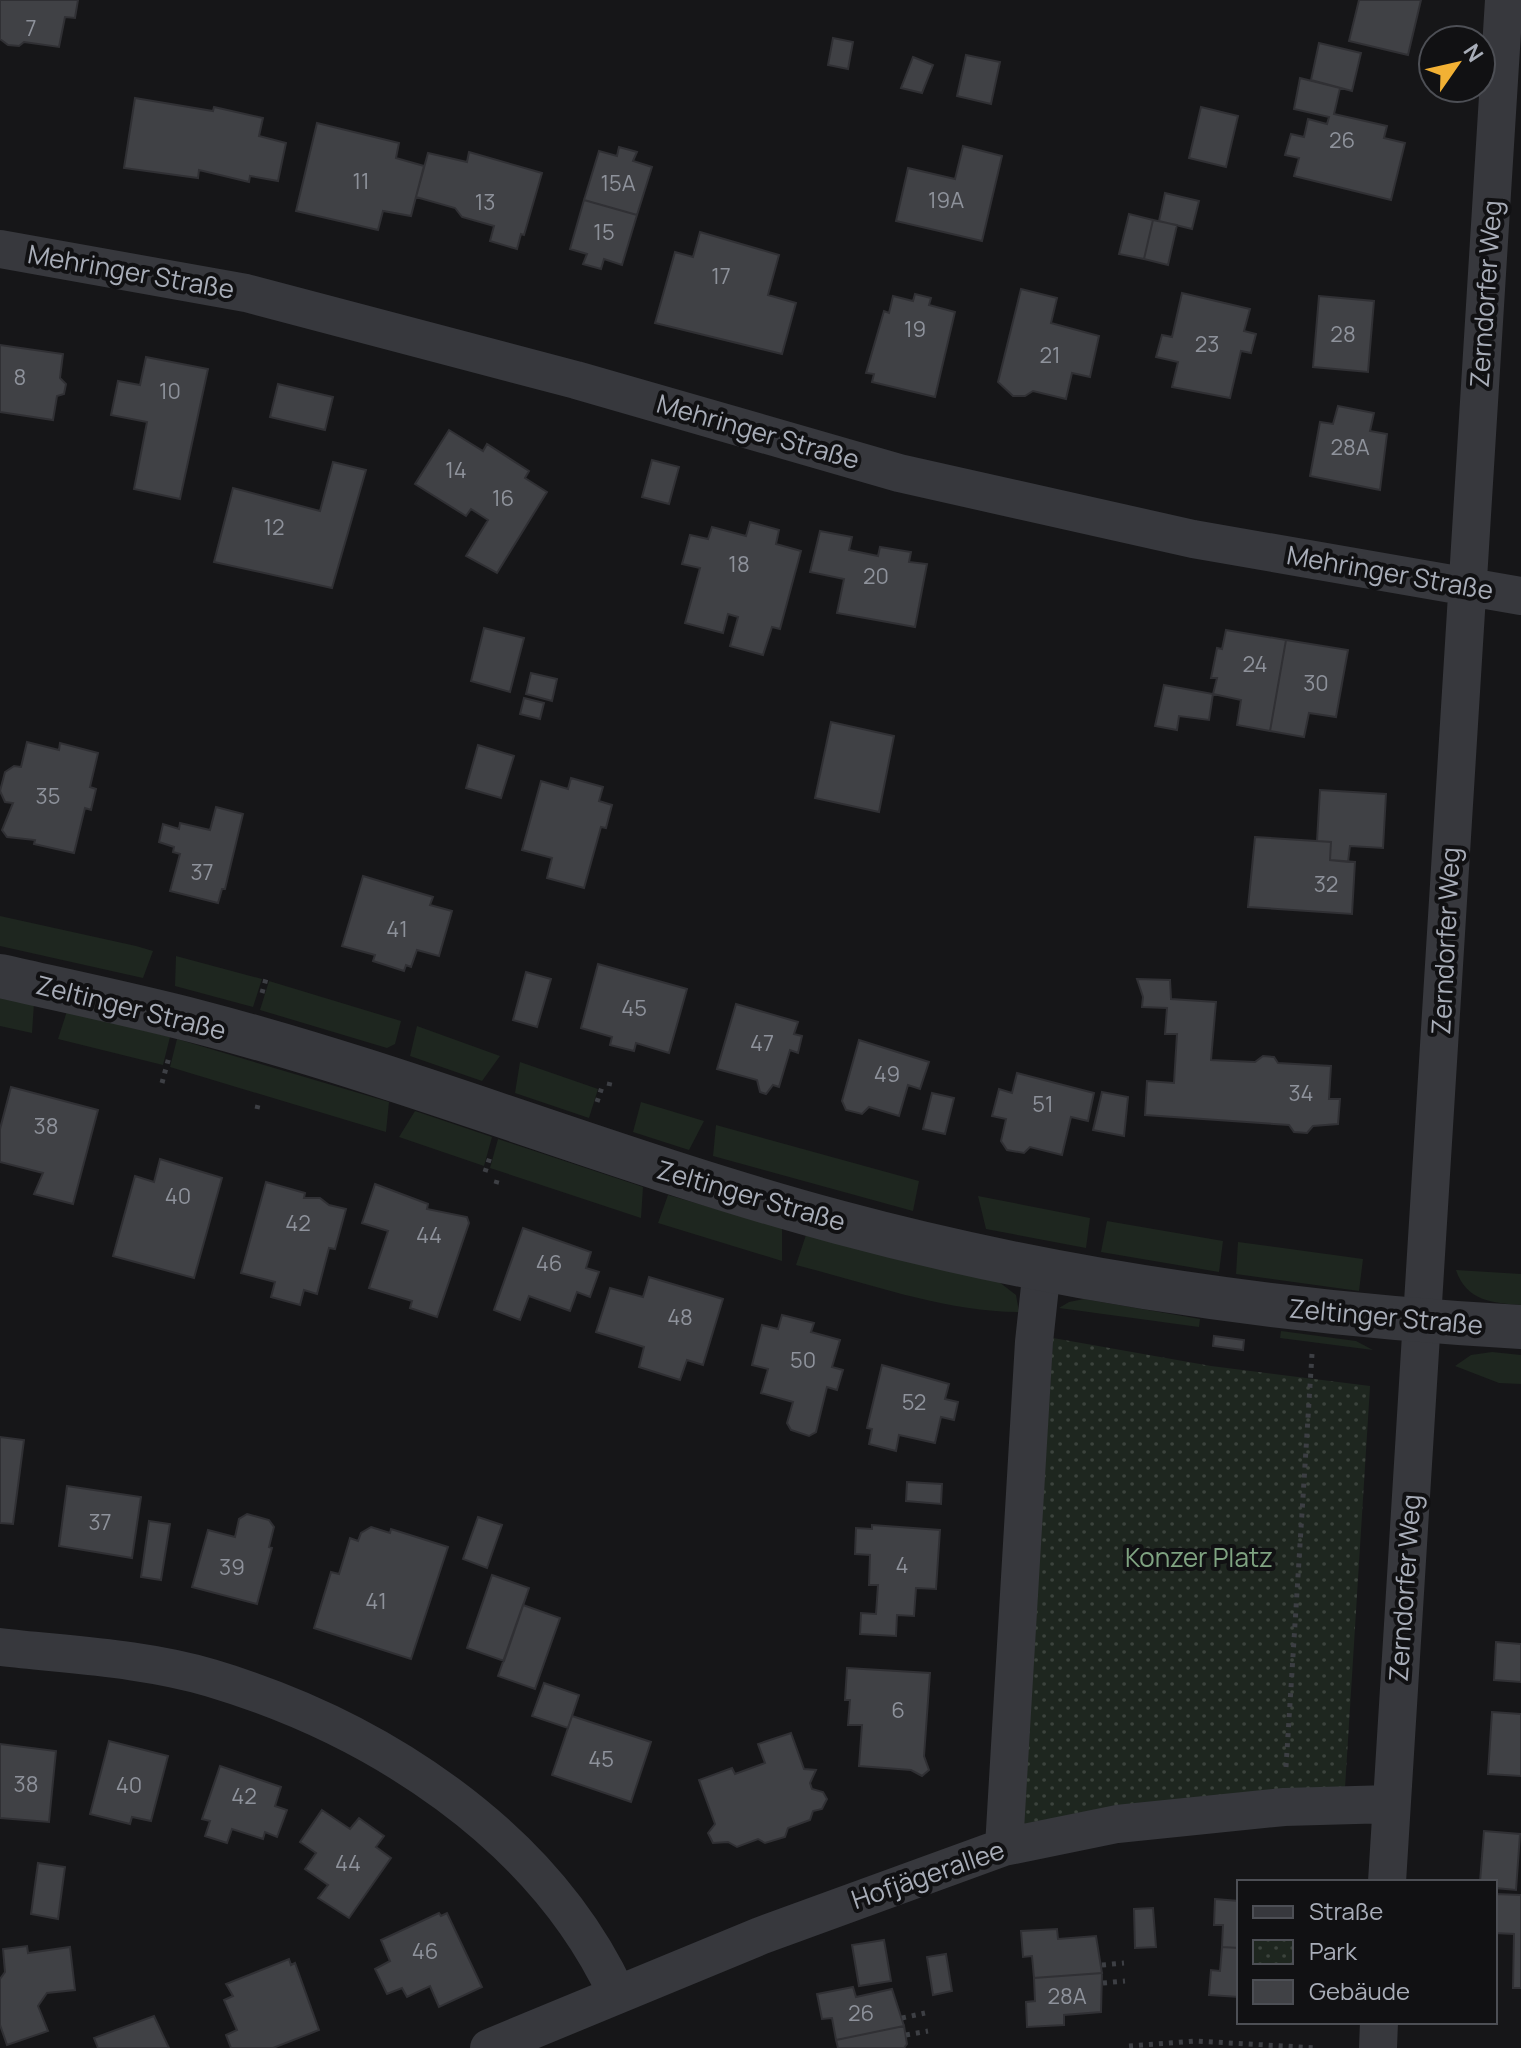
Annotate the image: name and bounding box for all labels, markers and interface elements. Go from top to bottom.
house number: 7 [25,13,37,43]
north arrow [1417,24,1497,104]
text: N [1457,38,1490,68]
house number: 26 [1329,125,1355,155]
house number: 11 [352,166,370,196]
house number: 15A [600,168,636,198]
house number: 19A [928,185,964,215]
house number: 13 [475,187,495,217]
street label: Zerndorfer Weg [1460,199,1510,389]
house number: 15 [593,217,615,247]
street label: Mehringer Straße [25,235,237,307]
house number: 17 [711,261,731,291]
house number: 19 [904,314,926,344]
house number: 28 [1330,319,1356,349]
house number: 23 [1195,329,1219,359]
house number: 21 [1039,340,1061,370]
house number: 8 [14,362,26,392]
house number: 10 [159,376,181,406]
street label: Mehringer Straße [653,385,864,477]
house number: 28A [1330,432,1370,462]
house number: 14 [445,455,467,485]
house number: 16 [492,483,514,513]
house number: 12 [263,512,285,542]
street label: Mehringer Straße [1284,536,1496,608]
house number: 18 [728,549,750,579]
house number: 20 [863,561,889,591]
house number: 24 [1242,649,1268,679]
house number: 30 [1303,668,1329,698]
house number: 35 [36,781,60,811]
street label: Zerndorfer Weg [1422,846,1468,1036]
house number: 37 [190,857,214,887]
house number: 32 [1314,869,1338,899]
house number: 41 [386,914,408,944]
street label: Zeltinger Straße [32,966,230,1048]
house number: 45 [621,993,647,1023]
house number: 47 [750,1028,774,1058]
house number: 49 [874,1059,900,1089]
house number: 34 [1288,1078,1314,1108]
house number: 51 [1032,1089,1054,1119]
house number: 38 [34,1111,58,1141]
street label: Zeltinger Straße [653,1151,850,1239]
house number: 40 [165,1181,191,1211]
house number: 42 [285,1208,311,1238]
house number: 44 [416,1220,442,1250]
house number: 46 [536,1248,562,1278]
street label: Zeltinger Straße [1287,1290,1485,1342]
house number: 48 [667,1302,693,1332]
house number: 50 [790,1345,816,1375]
house number: 52 [902,1387,926,1417]
street label: Zerndorfer Weg [1379,1493,1429,1683]
house number: 37 [88,1507,112,1537]
park label: Konzer Platz [1125,1539,1273,1575]
house number: 4 [896,1550,908,1580]
house number: 39 [219,1552,245,1582]
house number: 41 [365,1586,387,1616]
house number: 6 [891,1695,905,1725]
house number: 45 [588,1744,614,1774]
house number: 38 [14,1769,38,1799]
house number: 40 [116,1770,142,1800]
house number: 42 [231,1781,257,1811]
street label: Hofjägerallee [846,1831,1009,1917]
house number: 44 [335,1848,361,1878]
legend [1237,1880,1497,2024]
text: Straße [1309,1894,1383,1927]
text: Park [1309,1934,1358,1967]
house number: 46 [412,1936,438,1966]
text: Gebäude [1309,1974,1410,2007]
house number: 28A [1047,1981,1087,2011]
house number: 26 [848,1998,874,2028]

